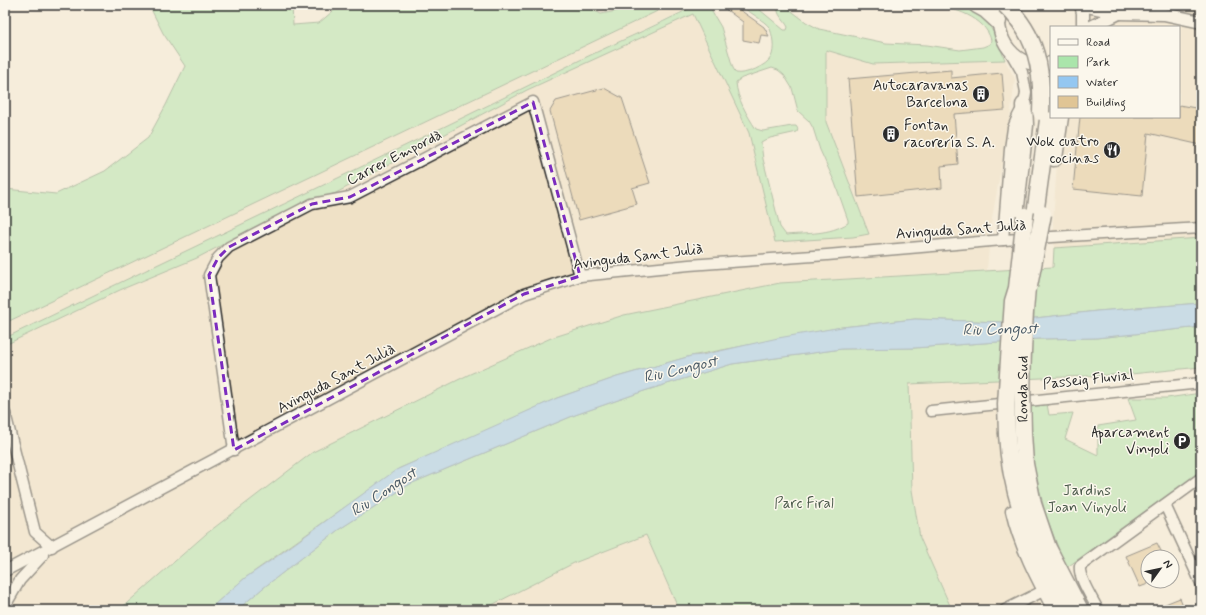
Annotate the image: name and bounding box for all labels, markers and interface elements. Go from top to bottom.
legend [1050,26,1180,118]
text: Road [1086,35,1110,51]
text: Park [1086,55,1110,71]
text: Water [1086,75,1118,91]
place label: Autocaravanas Barcelona [873,76,968,113]
building icon: Autocaravanas Barcelona [971,84,991,104]
text: Building [1086,95,1126,112]
place label: Fontan racorería S. A. [904,116,995,153]
building icon: Fontan racorería S. A. [881,124,901,144]
street label: Carrer Empordà [343,125,446,191]
place label: Wok cuatro cocinas [1026,132,1099,169]
restaurant icon: Wok cuatro cocinas [1102,140,1122,160]
street label: Avinguda Sant Julià [895,215,1027,246]
street label: Avinguda Sant Julià [572,239,704,276]
water label: Riu Congost [962,318,1040,343]
street label: Avinguda Sant Julià [274,339,399,419]
water label: Riu Congost [641,350,722,390]
street label: Ronda Sud [1013,355,1034,423]
street label: Passeig Fluvial [1042,365,1135,395]
place label: Aparcament Vinyoli [1091,423,1169,460]
parking icon: Aparcament Vinyoli [1172,431,1192,451]
water label: Riu Congost [347,462,424,523]
park label: Jardins Joan Vinyoli [1047,481,1127,518]
park label: Parc Firal [774,494,834,514]
north arrow [1140,549,1180,589]
text: N [1160,557,1175,571]

